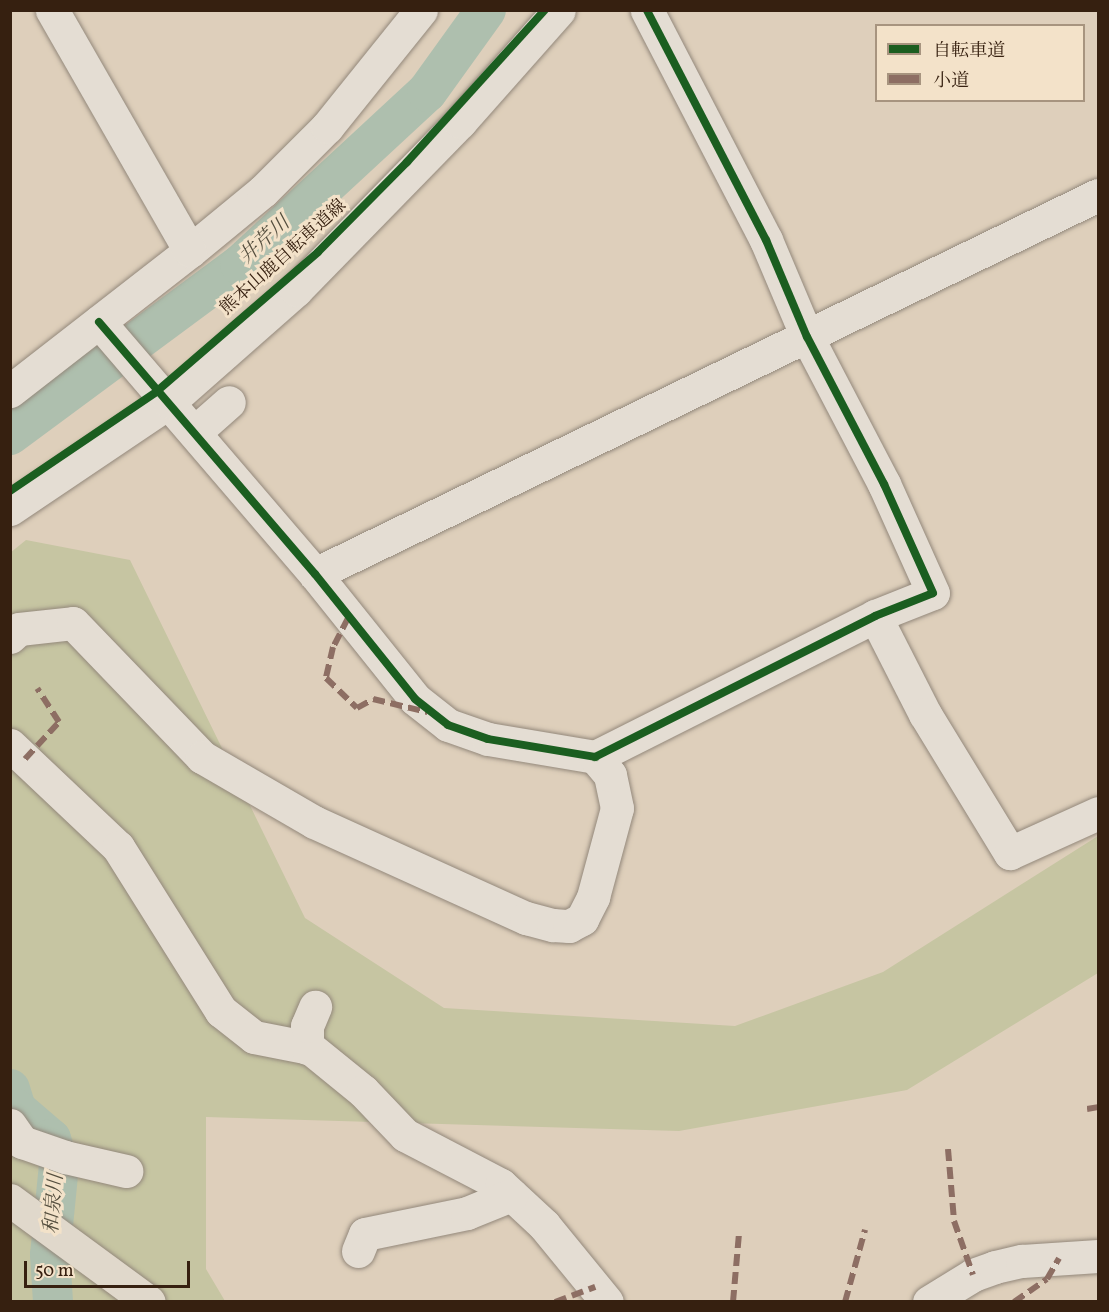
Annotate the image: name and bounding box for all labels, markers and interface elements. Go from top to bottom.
legend [875,24,1085,102]
text: 自転車道 [933,39,1005,64]
text: 小道 [933,69,969,94]
street label: 熊本山鹿自転車道線 [217,196,351,320]
water label: 井芹川 [235,212,295,270]
water label: 和泉川 [40,1173,70,1235]
scale bar [27,1249,194,1287]
text: 50 m [35,1259,74,1284]

